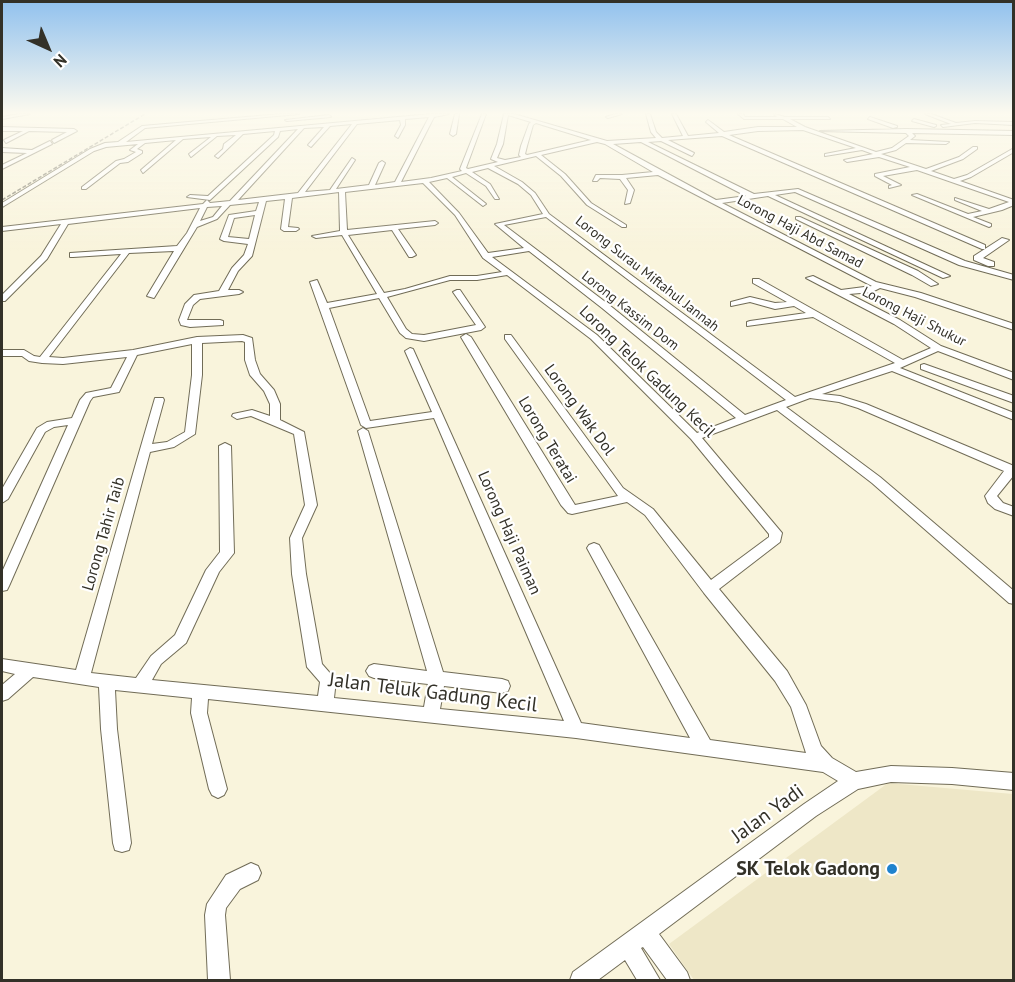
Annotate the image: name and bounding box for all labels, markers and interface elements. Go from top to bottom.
north arrow [18,18,78,78]
text: N [50,50,71,72]
street label: Lorong Haji Abd Samad [734,192,866,272]
street label: Lorong Surau Miftahul Jannah [572,213,722,335]
street label: Lorong Kassim Dom [578,268,682,354]
street label: Lorong Haji Shukur [859,284,969,350]
street label: Lorong Telok Gadung Kecil [575,302,719,442]
street label: Lorong Wak Dol [540,361,618,459]
street label: Lorong Teratai [514,393,580,487]
street label: Lorong Haji Paiman [473,468,545,598]
street label: Lorong Tahir Taib [79,475,129,593]
street label: Jalan Teluk Gadung Kecil [327,668,539,718]
street label: Jalan Yadi [727,780,809,848]
place label: SK Telok Gadong [736,857,880,881]
marker: SK Telok Gadong [885,862,899,876]

